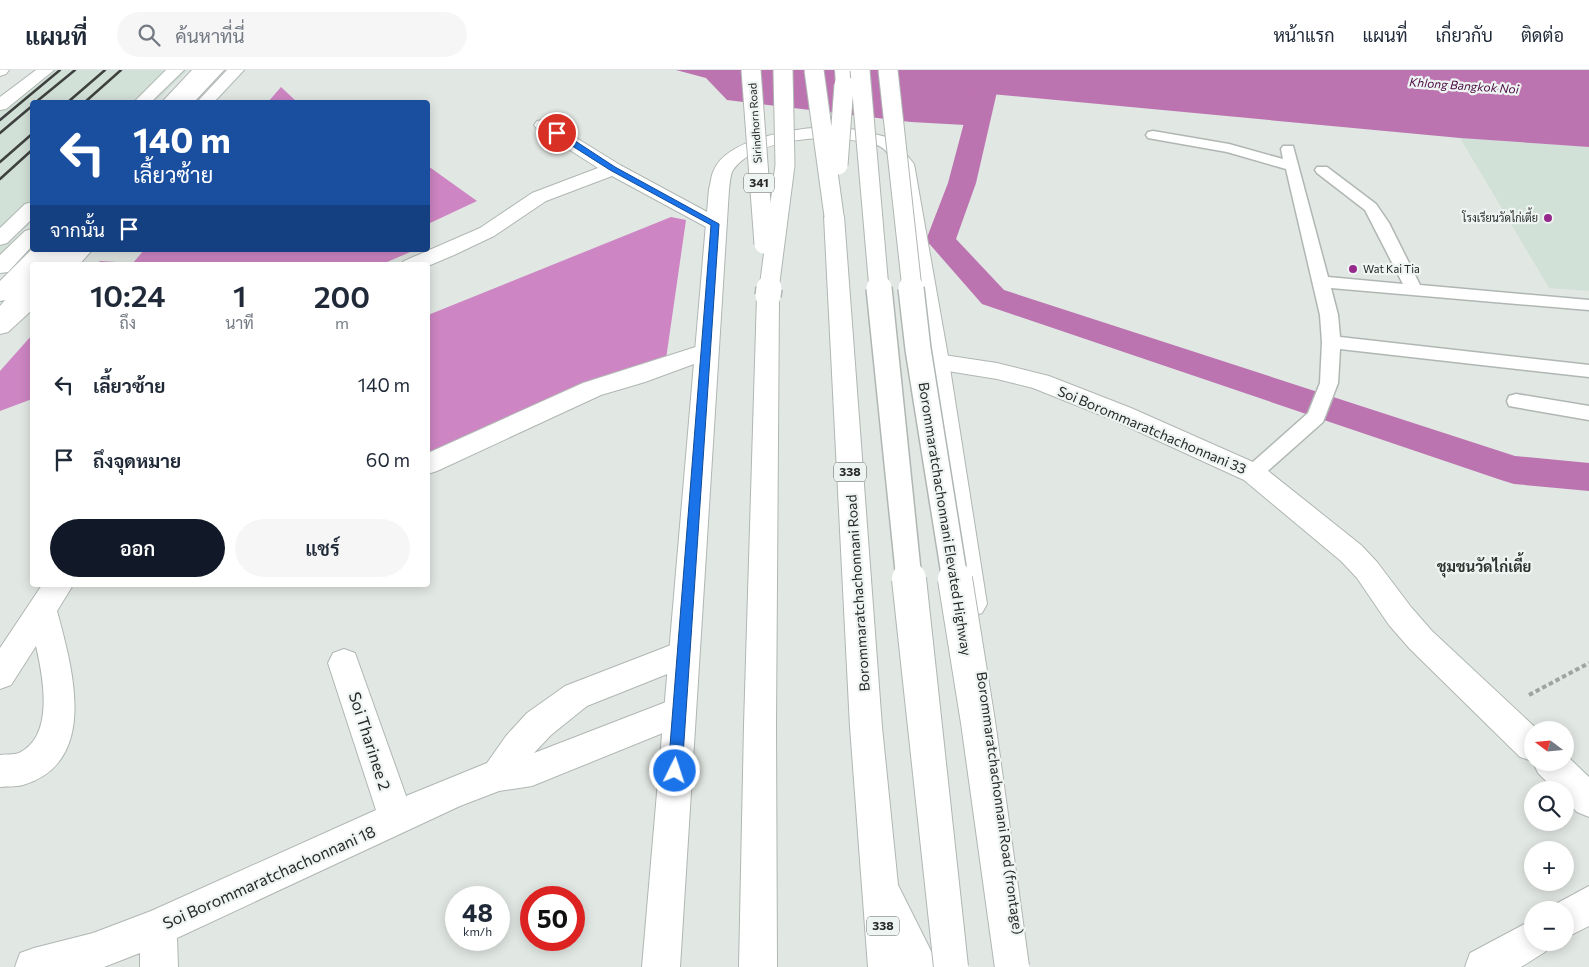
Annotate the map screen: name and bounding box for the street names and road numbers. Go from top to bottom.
street label: Sirindhorn Road [745,82,764,164]
road number: 341 [744,174,774,192]
street label: Borommaratchachonnani Elevated Highway [915,381,976,657]
street label: Soi Borommaratchachonnani 33 [1055,382,1249,477]
road number: 338 [834,462,866,482]
street label: Borommaratchachonnani Road [842,494,873,692]
street label: Borommaratchachonnani Road (frontage) [974,670,1027,935]
street label: Soi Tharinee 2 [346,689,395,793]
street label: Soi Borommaratchachonnani 18 [160,821,378,932]
road number: 338 [867,916,899,936]

